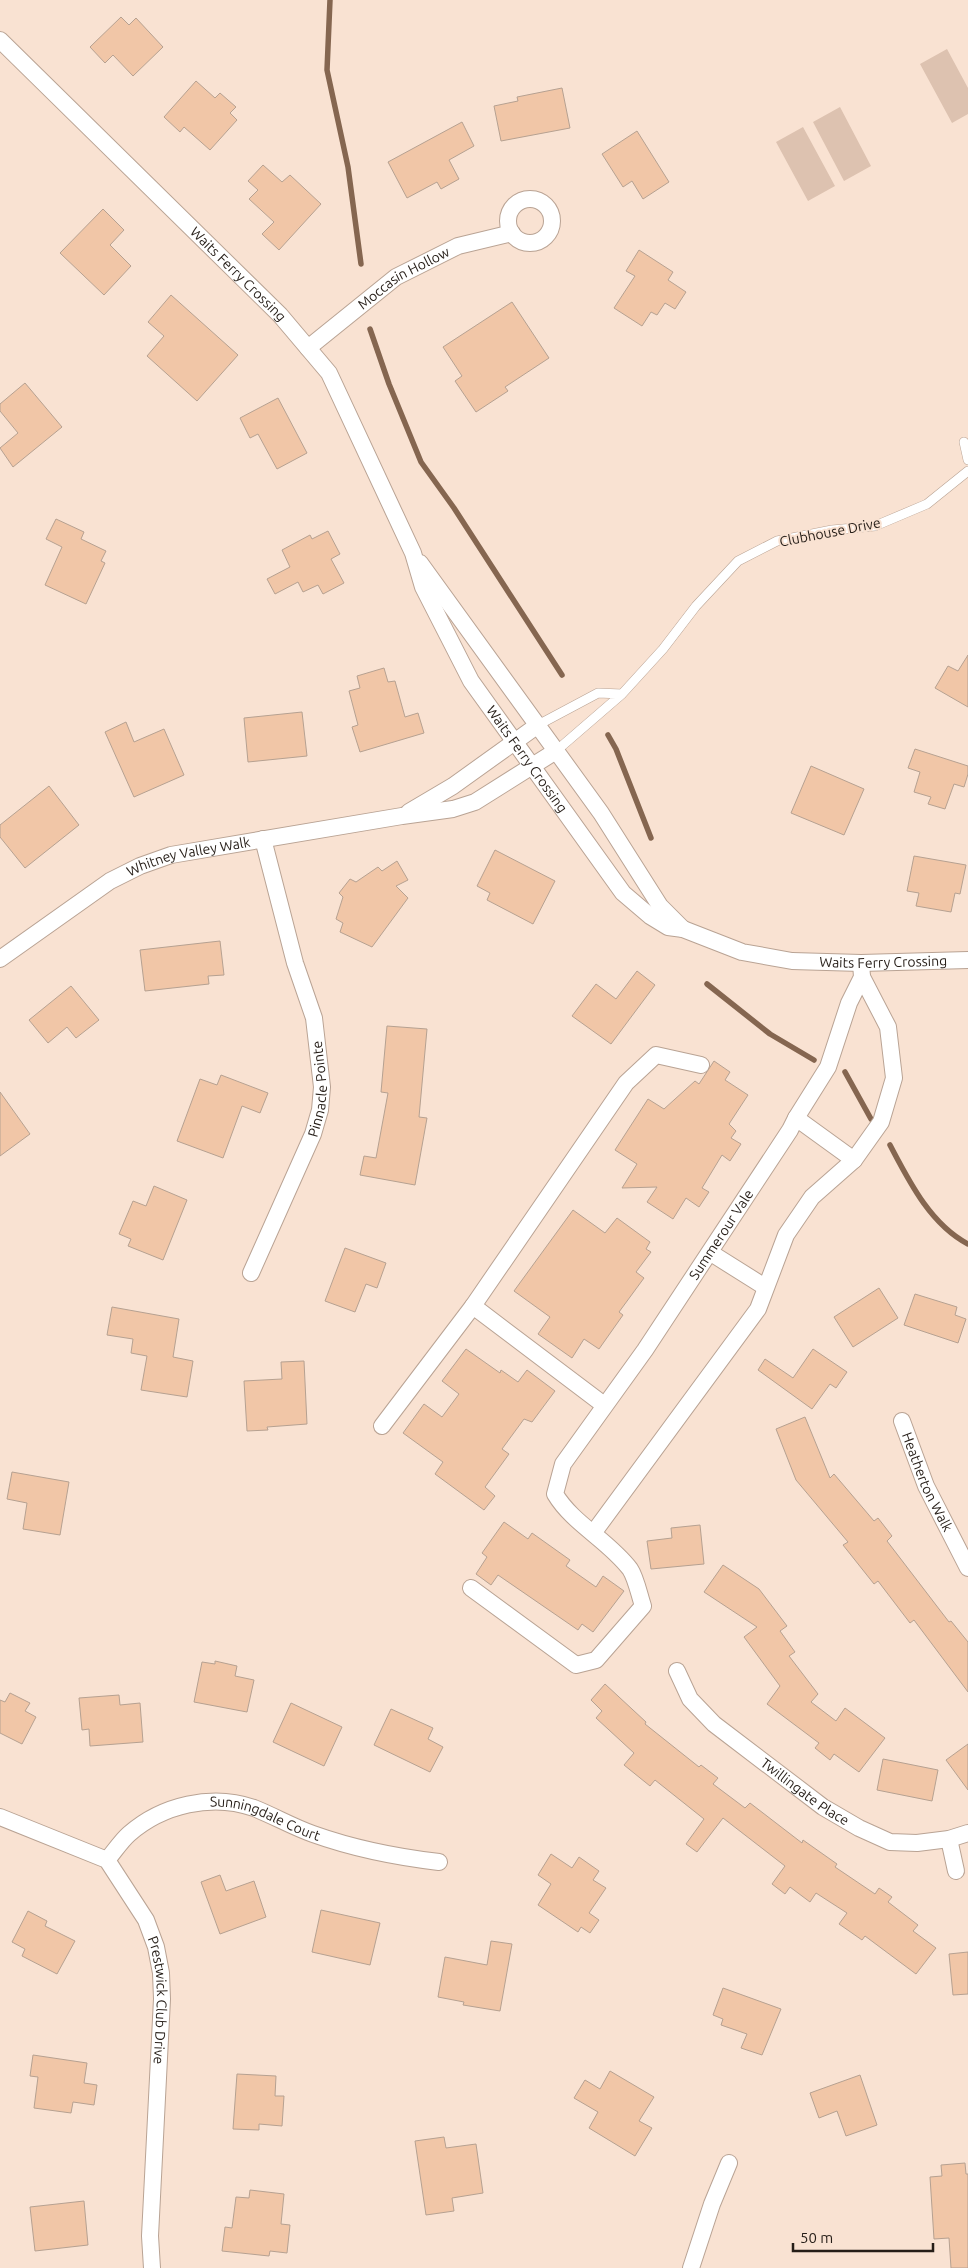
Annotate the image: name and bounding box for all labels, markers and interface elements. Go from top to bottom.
street label: Waits Ferry Crossing [187,224,290,324]
street label: Moccasin Hollow [355,244,452,313]
street label: Clubhouse Drive [778,514,882,550]
street label: Waits Ferry Crossing [483,702,571,816]
street label: Whitney Valley Walk [124,834,251,879]
street label: Waits Ferry Crossing [819,953,947,971]
street label: Pinnacle Pointe [305,1040,330,1139]
street label: Summerour Vale [686,1186,757,1283]
street label: Heatherton Walk [899,1430,956,1534]
street label: Twillingate Place [758,1755,852,1829]
street label: Sunningdale Court [210,1793,323,1844]
street label: Prestwick Club Drive [145,1934,170,2065]
scale bar [793,2220,933,2252]
text: 50 m [800,2229,833,2246]

